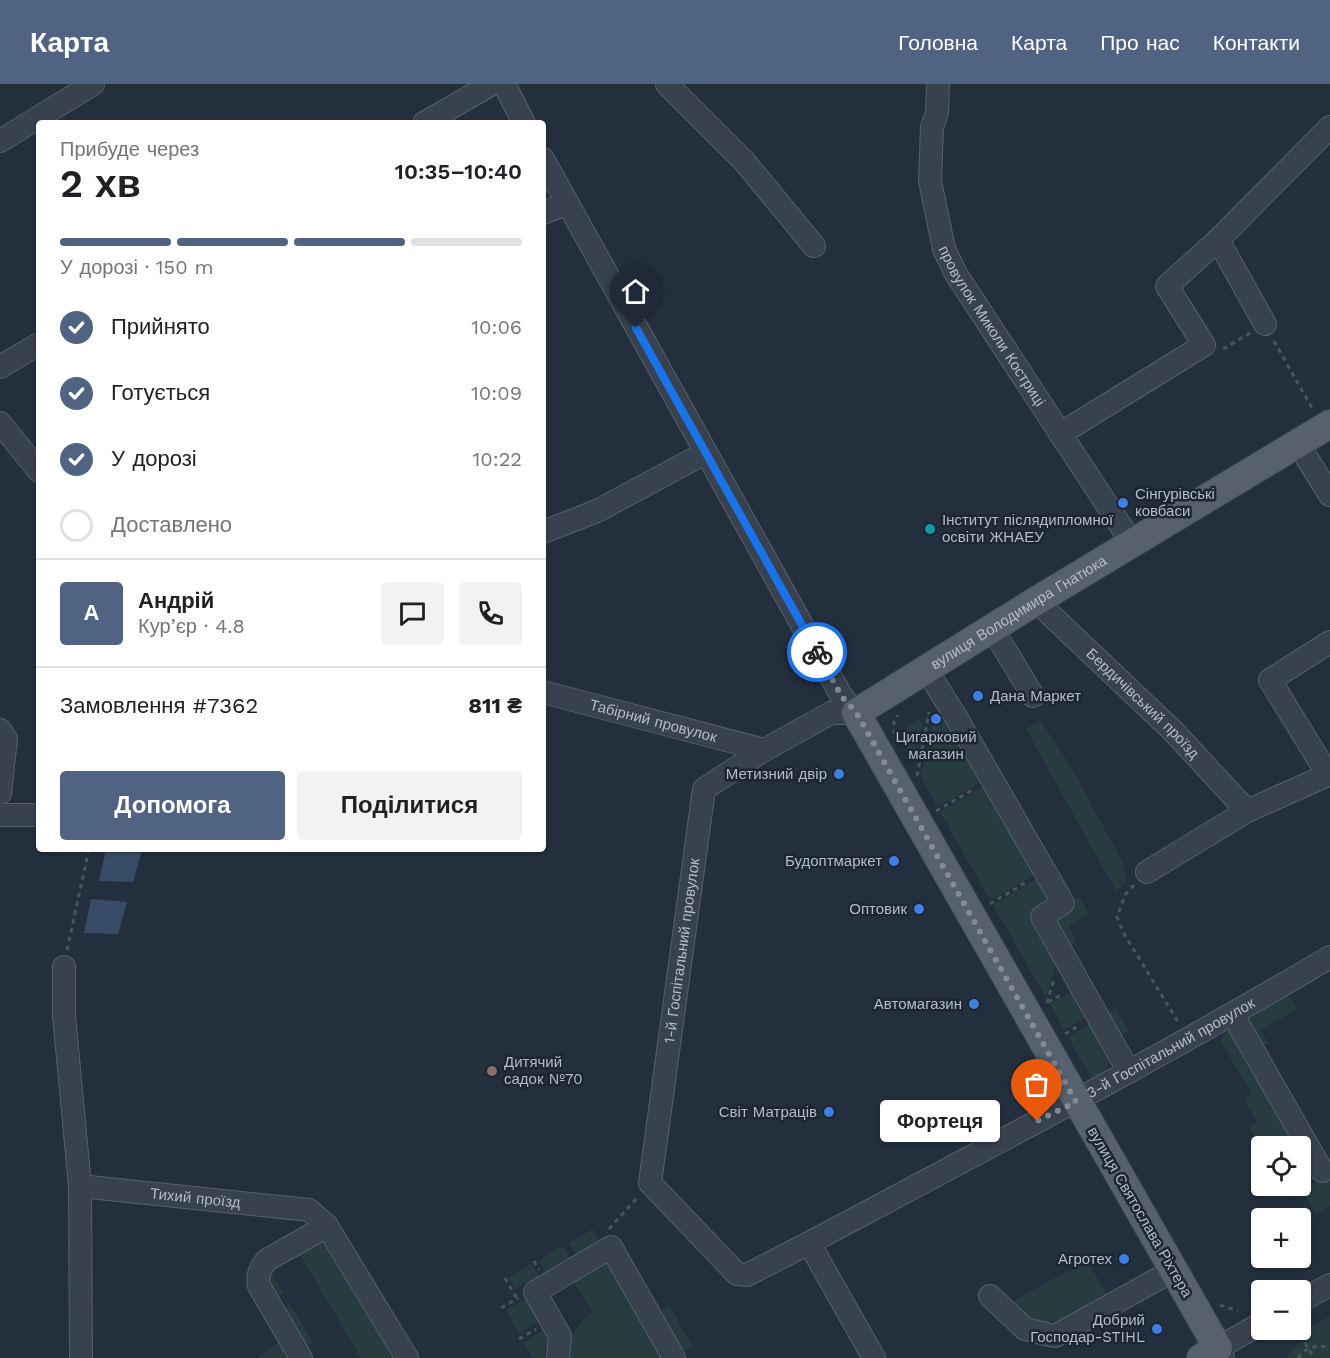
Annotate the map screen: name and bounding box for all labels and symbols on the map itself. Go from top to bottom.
street label: провулок Миколи Костриці [935,243,1049,410]
pin [610,266,661,328]
place label: Сінгурівські ковбаси [1135,485,1215,520]
marker: Сінгурівські ковбаси [1116,496,1130,510]
place label: Інститут післядипломної освіти ЖНАЕУ [942,511,1114,546]
marker: Інститут післядипломної освіти ЖНАЕУ [923,522,937,536]
street label: вулиця Володимира Гнатюка [927,551,1111,673]
courier [787,622,847,682]
street label: Бердичівський проїзд [1083,645,1203,762]
place label: Дана Маркет [990,687,1081,705]
marker: Дана Маркет [971,689,985,703]
street label: Табірний провулок [588,696,719,746]
marker: Цигарковий магазин [929,712,943,726]
place label: Цигарковий магазин [895,728,977,763]
place label: Метизний двір [726,765,827,783]
marker: Метизний двір [832,767,846,781]
place label: Будоптмаркет [785,852,882,870]
marker: Будоптмаркет [887,854,901,868]
street label: 1-й Госпітальний провулок [660,857,703,1045]
place label: Оптовик [849,900,907,918]
marker: Оптовик [912,902,926,916]
street label: 3-й Госпітальний провулок [1083,994,1258,1102]
place label: Автомагазин [874,995,962,1013]
marker: Автомагазин [967,997,981,1011]
place label: Дитячий садок №70 [504,1053,582,1088]
pin [1011,1059,1062,1121]
marker: Дитячий садок №70 [485,1064,499,1078]
callout: Фортеця [881,1100,1001,1142]
place label: Світ Матраців [719,1103,817,1121]
marker: Світ Матраців [822,1105,836,1119]
street label: вулиця Святослава Ріхтера [1084,1124,1197,1301]
street label: Тихий проїзд [149,1184,242,1212]
place label: Агротех [1058,1250,1112,1268]
marker: Агротех [1117,1252,1131,1266]
place label: Добрий Господар-STIHL [1030,1311,1145,1346]
marker: Добрий Господар-STIHL [1150,1322,1164,1336]

